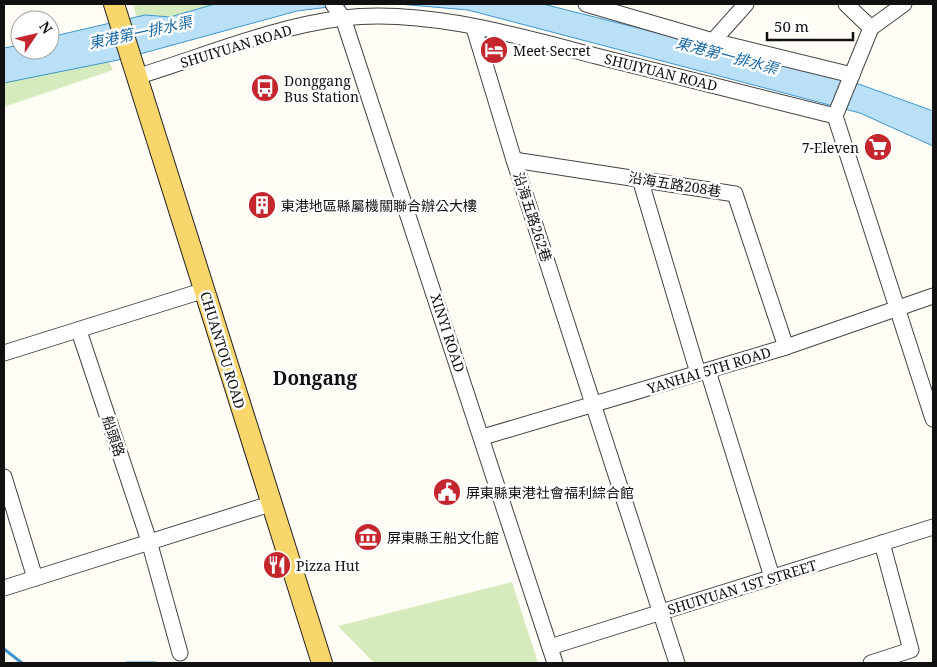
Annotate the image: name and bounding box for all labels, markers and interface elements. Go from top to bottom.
north arrow [10,10,60,60]
scale bar [767,10,853,42]
water label: 東港第一排水渠 [87,11,195,53]
text: 50 m [774,16,809,36]
text: N [35,17,57,37]
street label: SHUIYUAN ROAD [178,20,294,72]
water label: 東港第一排水渠 [674,32,782,79]
hotel icon: Meet Secret [479,35,509,65]
place label: Meet Secret [513,41,591,60]
street label: SHUIYUAN ROAD [603,49,719,95]
place label: Donggang Bus Station [284,71,359,106]
bus stop icon: Donggang Bus Station [250,73,280,103]
supermarket icon: 7-Eleven [863,132,893,162]
place label: 7-Eleven [802,138,859,157]
street label: 沿海五路208巷 [627,167,723,201]
street label: 沿海五路262巷 [510,170,556,264]
building icon: 東港地區縣屬機關聯合辦公大樓 [247,190,277,220]
place label: 東港地區縣屬機關聯合辦公大樓 [281,196,477,215]
street label: CHUANTOU ROAD [196,289,250,411]
street label: XINYI ROAD [426,291,470,375]
street label: YANHAI 5TH ROAD [644,342,773,398]
district label: Dongang [273,365,357,391]
street label: 船頭路 [98,413,130,459]
public building icon: 屏東縣東港社會福利綜合館 [432,477,462,507]
place label: 屏東縣東港社會福利綜合館 [466,483,634,502]
museum icon: 屏東縣王船文化館 [353,522,383,552]
place label: 屏東縣王船文化館 [387,528,499,547]
restaurant icon: Pizza Hut [262,550,292,580]
street label: SHUIYUAN 1ST STREET [665,555,819,619]
place label: Pizza Hut [296,556,360,575]

